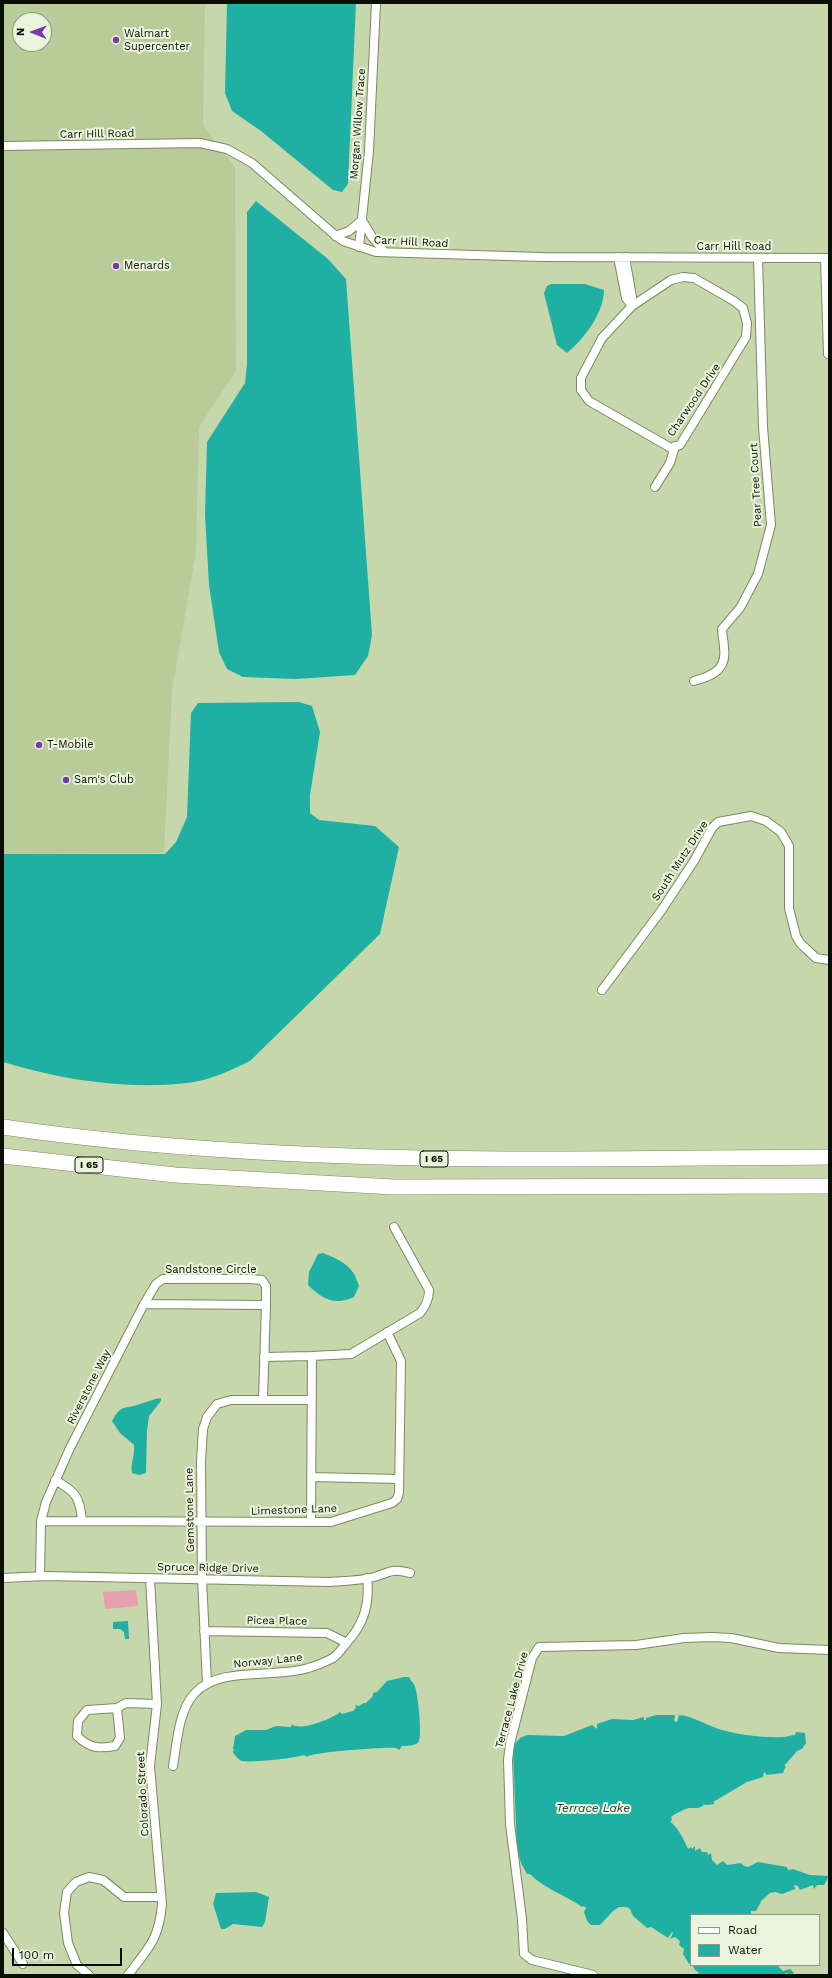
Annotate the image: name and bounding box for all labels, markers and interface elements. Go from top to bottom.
north arrow [12,12,52,52]
place label: Walmart Supercenter [124,27,190,53]
text: N [14,28,27,36]
marker: Walmart Supercenter [111,35,121,45]
street label: Morgan Willow Trace [348,68,368,180]
street label: Carr Hill Road [59,127,135,141]
street label: Carr Hill Road [373,233,449,251]
street label: Carr Hill Road [697,240,771,254]
place label: Menards [124,259,170,273]
marker: Menards [111,261,121,271]
street label: Charwood Drive [665,361,723,439]
street label: Pear Tree Court [747,443,765,527]
place label: T-Mobile [47,738,94,752]
marker: T-Mobile [34,740,44,750]
place label: Sam's Club [74,773,134,787]
marker: Sam's Club [61,775,71,785]
street label: South Mutz Drive [649,818,711,904]
road number: I 65 [420,1151,448,1167]
road number: I 65 [75,1157,103,1173]
street label: Sandstone Circle [165,1263,257,1277]
street label: Riverstone Way [64,1347,114,1427]
street label: Gemstone Lane [183,1468,197,1552]
street label: Limestone Lane [251,1502,337,1518]
street label: Spruce Ridge Drive [157,1561,259,1575]
street label: Picea Place [246,1614,308,1628]
street label: Terrace Lake Drive [493,1650,531,1750]
street label: Norway Lane [233,1651,303,1671]
street label: Colorado Street [134,1751,152,1837]
water label: Terrace Lake [556,1801,630,1815]
legend [690,1914,820,1966]
text: Road [728,1923,757,1937]
scale bar [14,1940,124,1966]
text: Water [728,1943,762,1957]
text: 100 m [19,1948,54,1962]

